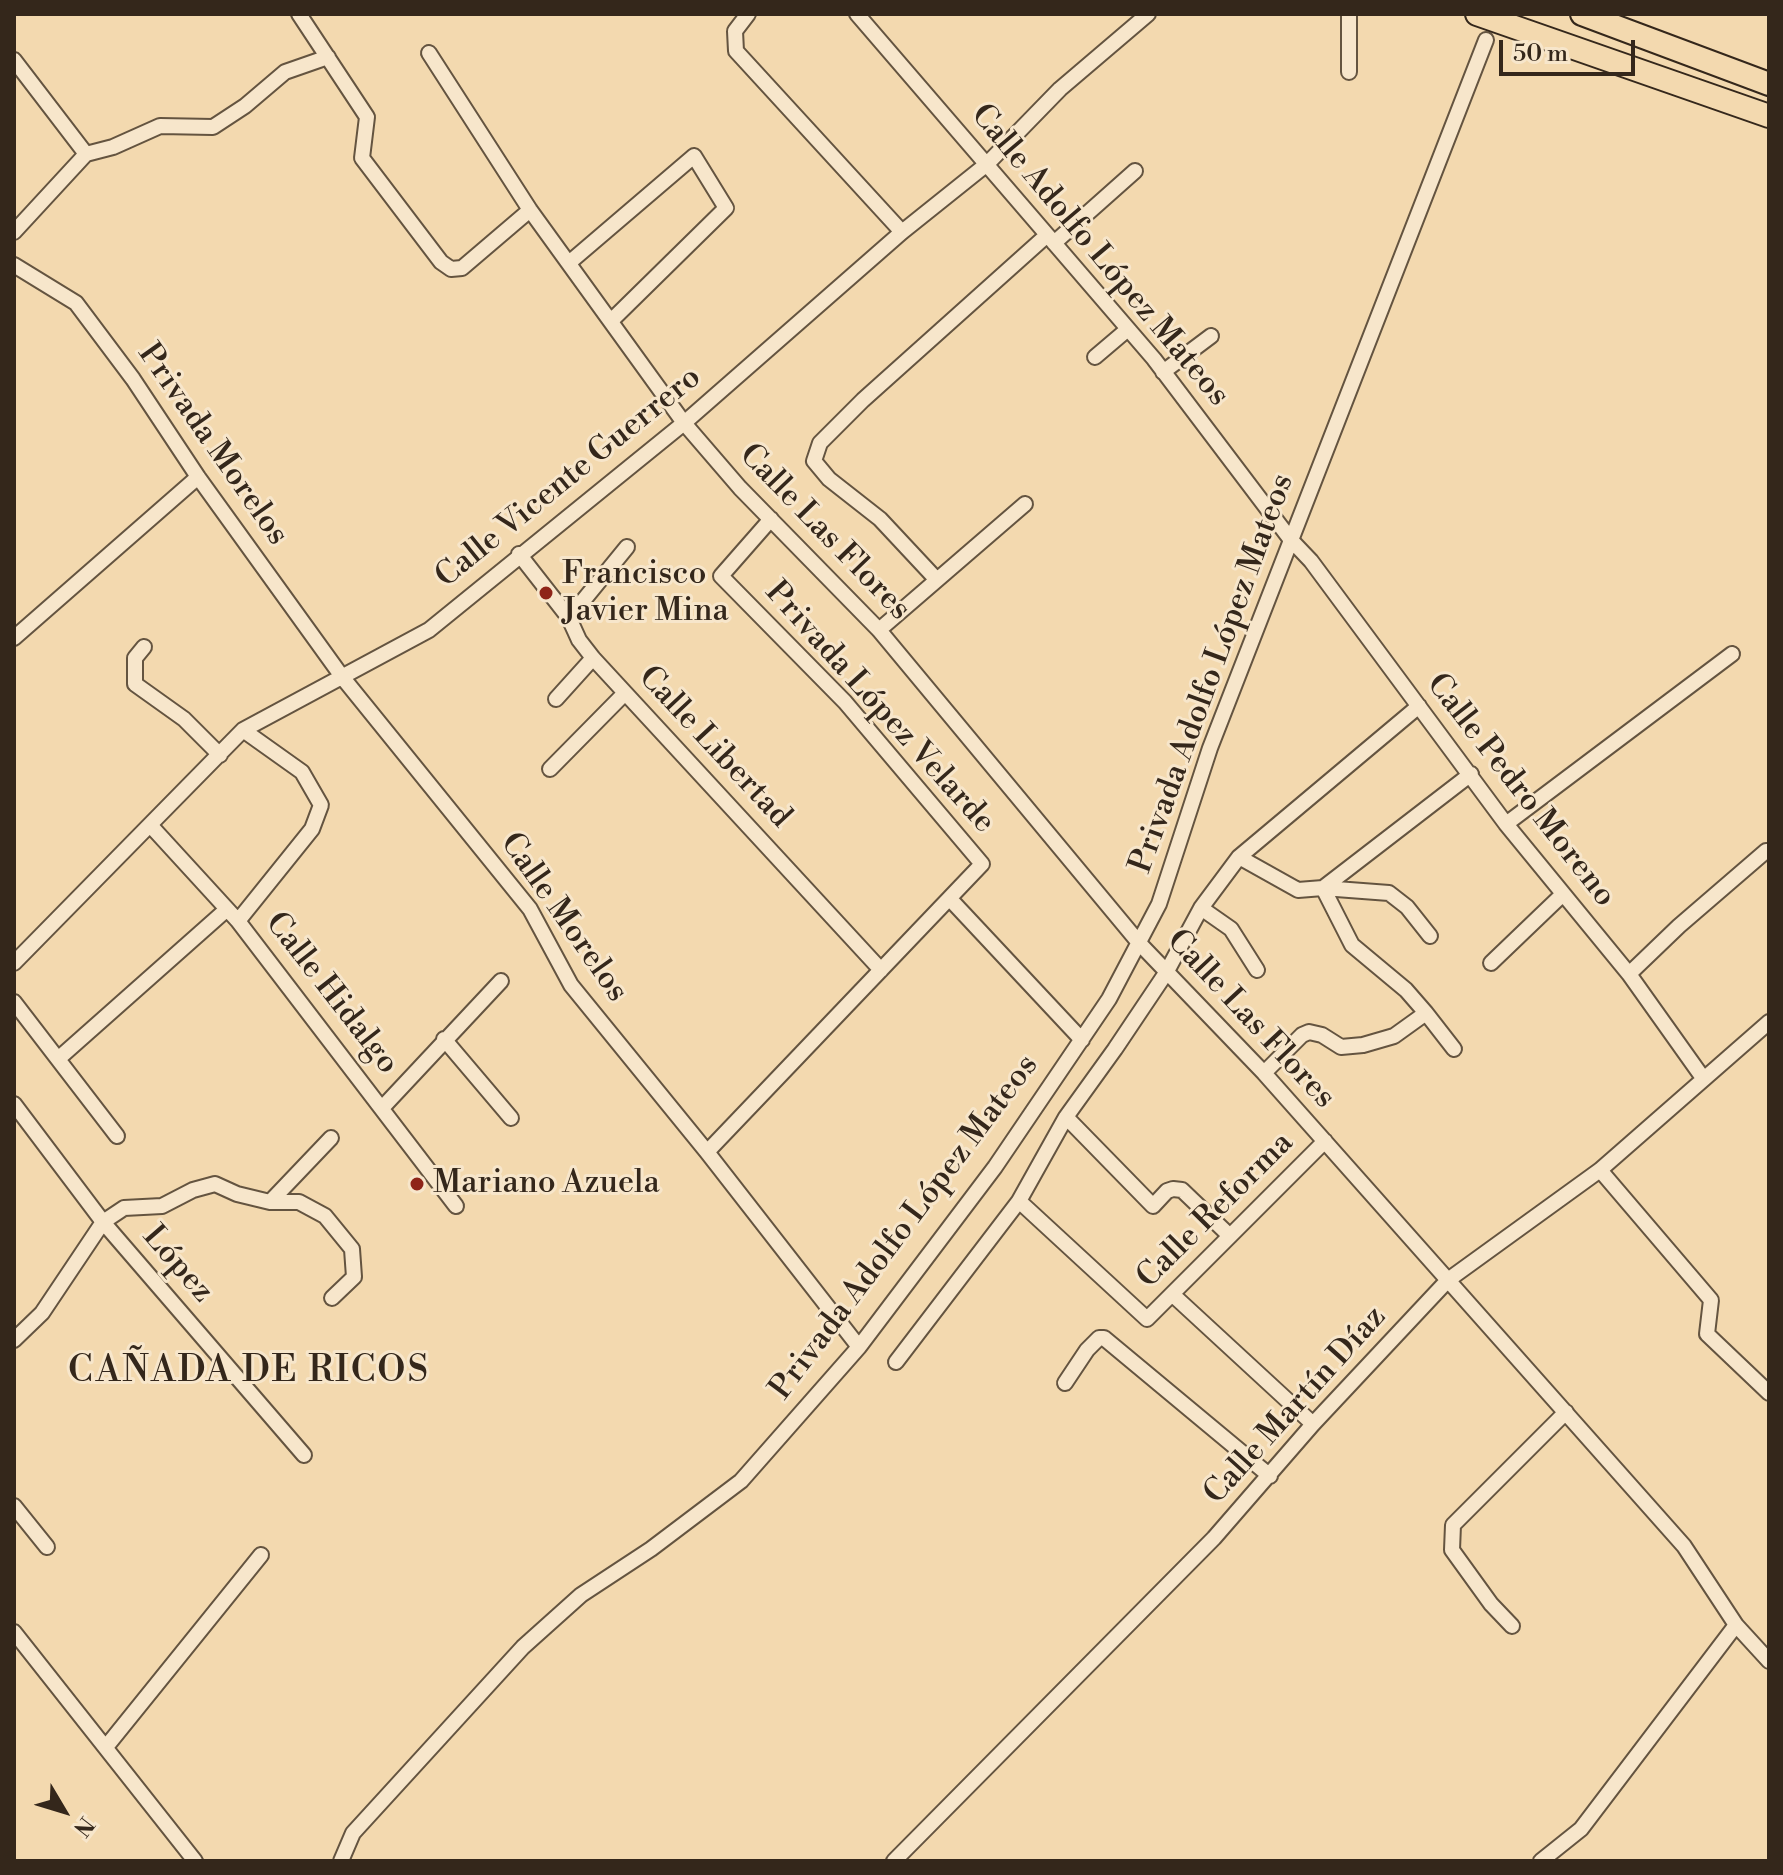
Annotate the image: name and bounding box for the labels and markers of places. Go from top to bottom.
place label: Francisco Javier Mina [562,556,729,631]
marker: Francisco Javier Mina [537,584,555,602]
place label: Mariano Azuela [433,1165,660,1203]
marker: Mariano Azuela [408,1175,426,1193]

